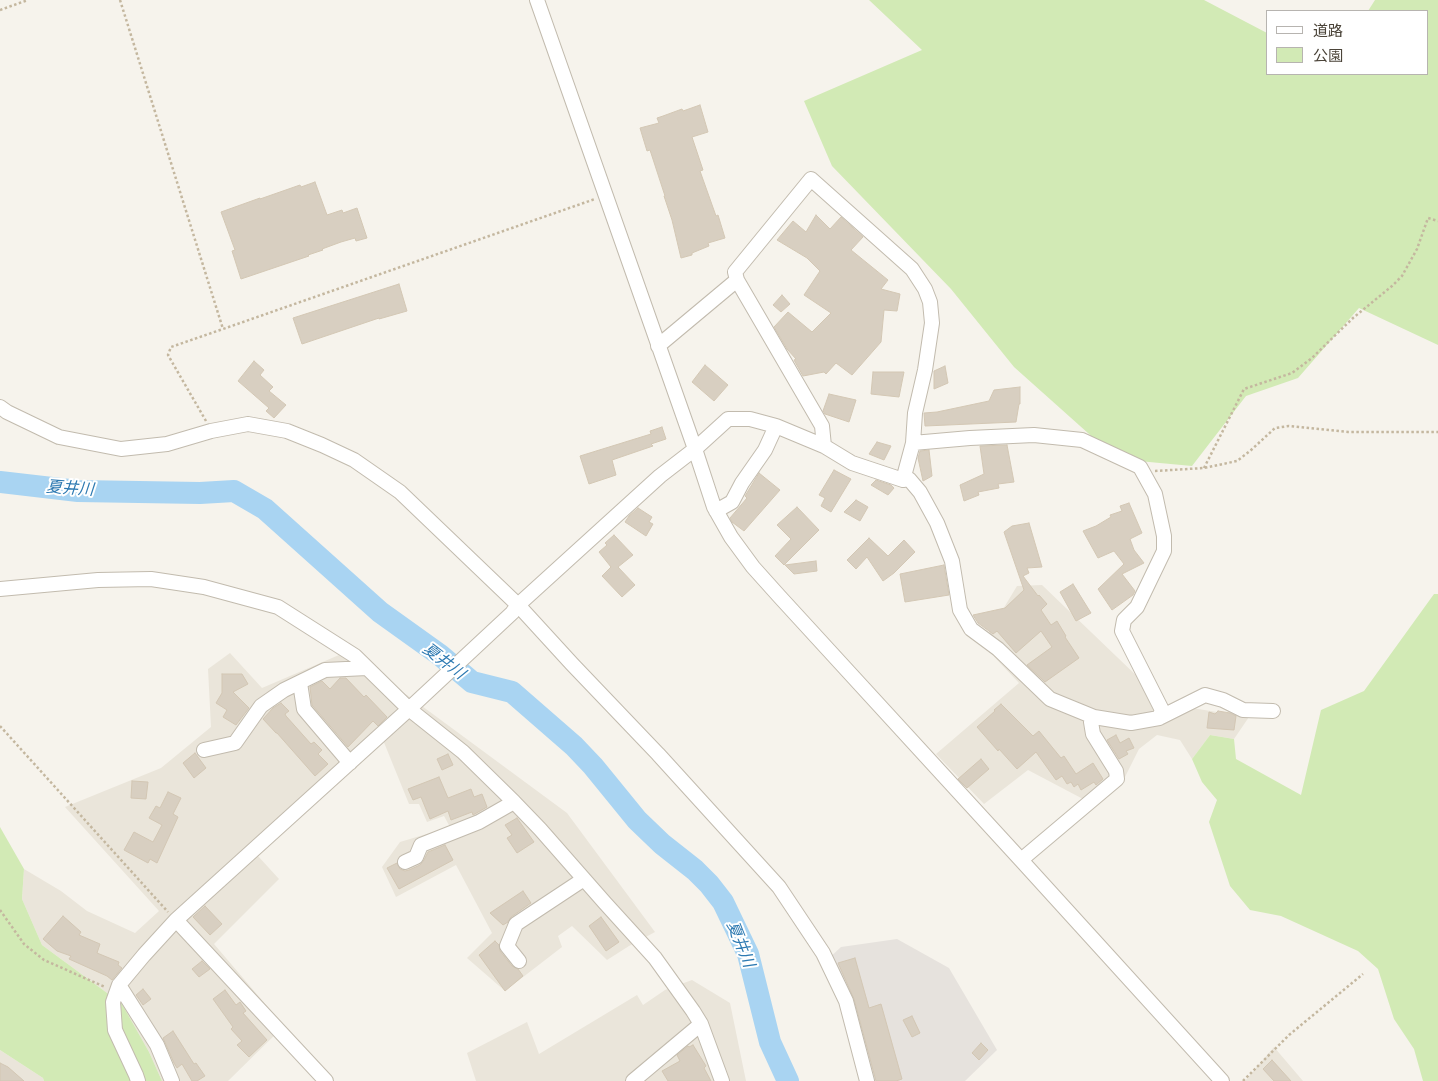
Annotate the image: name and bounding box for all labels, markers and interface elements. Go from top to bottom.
legend [1266,10,1428,75]
text: 道路 [1313,21,1343,39]
text: 公園 [1313,46,1343,64]
water label: 夏井川 [45,477,95,499]
water label: 夏井川 [419,639,469,683]
water label: 夏井川 [723,918,759,970]

